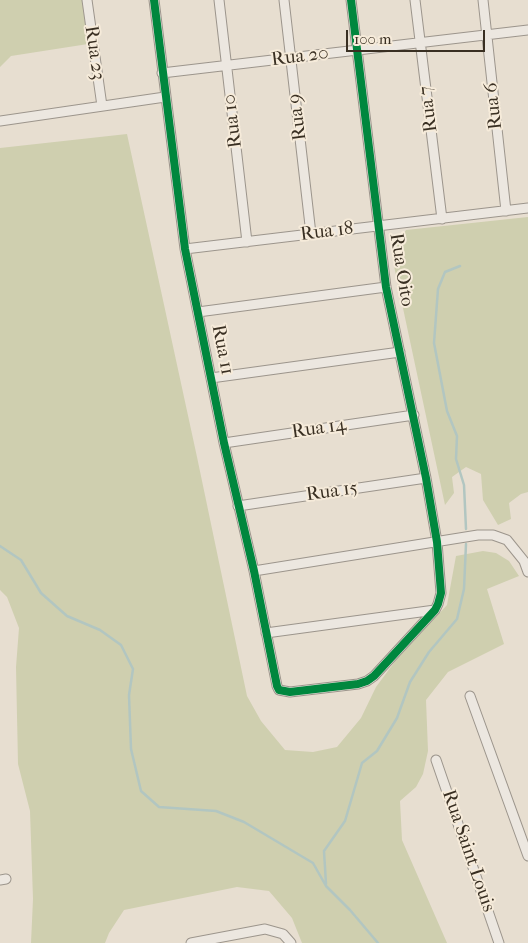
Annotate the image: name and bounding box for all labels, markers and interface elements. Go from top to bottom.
scale bar [348,20,487,52]
street label: Rua 23 [79,24,109,82]
text: 100 m [354,30,392,48]
street label: Rua 20 [270,42,330,72]
street label: Rua 6 [480,81,508,131]
street label: Rua 7 [415,85,443,133]
street label: Rua 9 [284,92,312,142]
street label: Rua 10 [218,93,248,149]
street label: Rua 18 [299,217,355,247]
street label: Rua Oito [384,232,418,308]
street label: Rua 11 [206,323,238,377]
street label: Rua 14 [290,414,348,444]
street label: Rua 15 [305,477,359,507]
street label: Rua Saint Louis [436,787,500,915]

